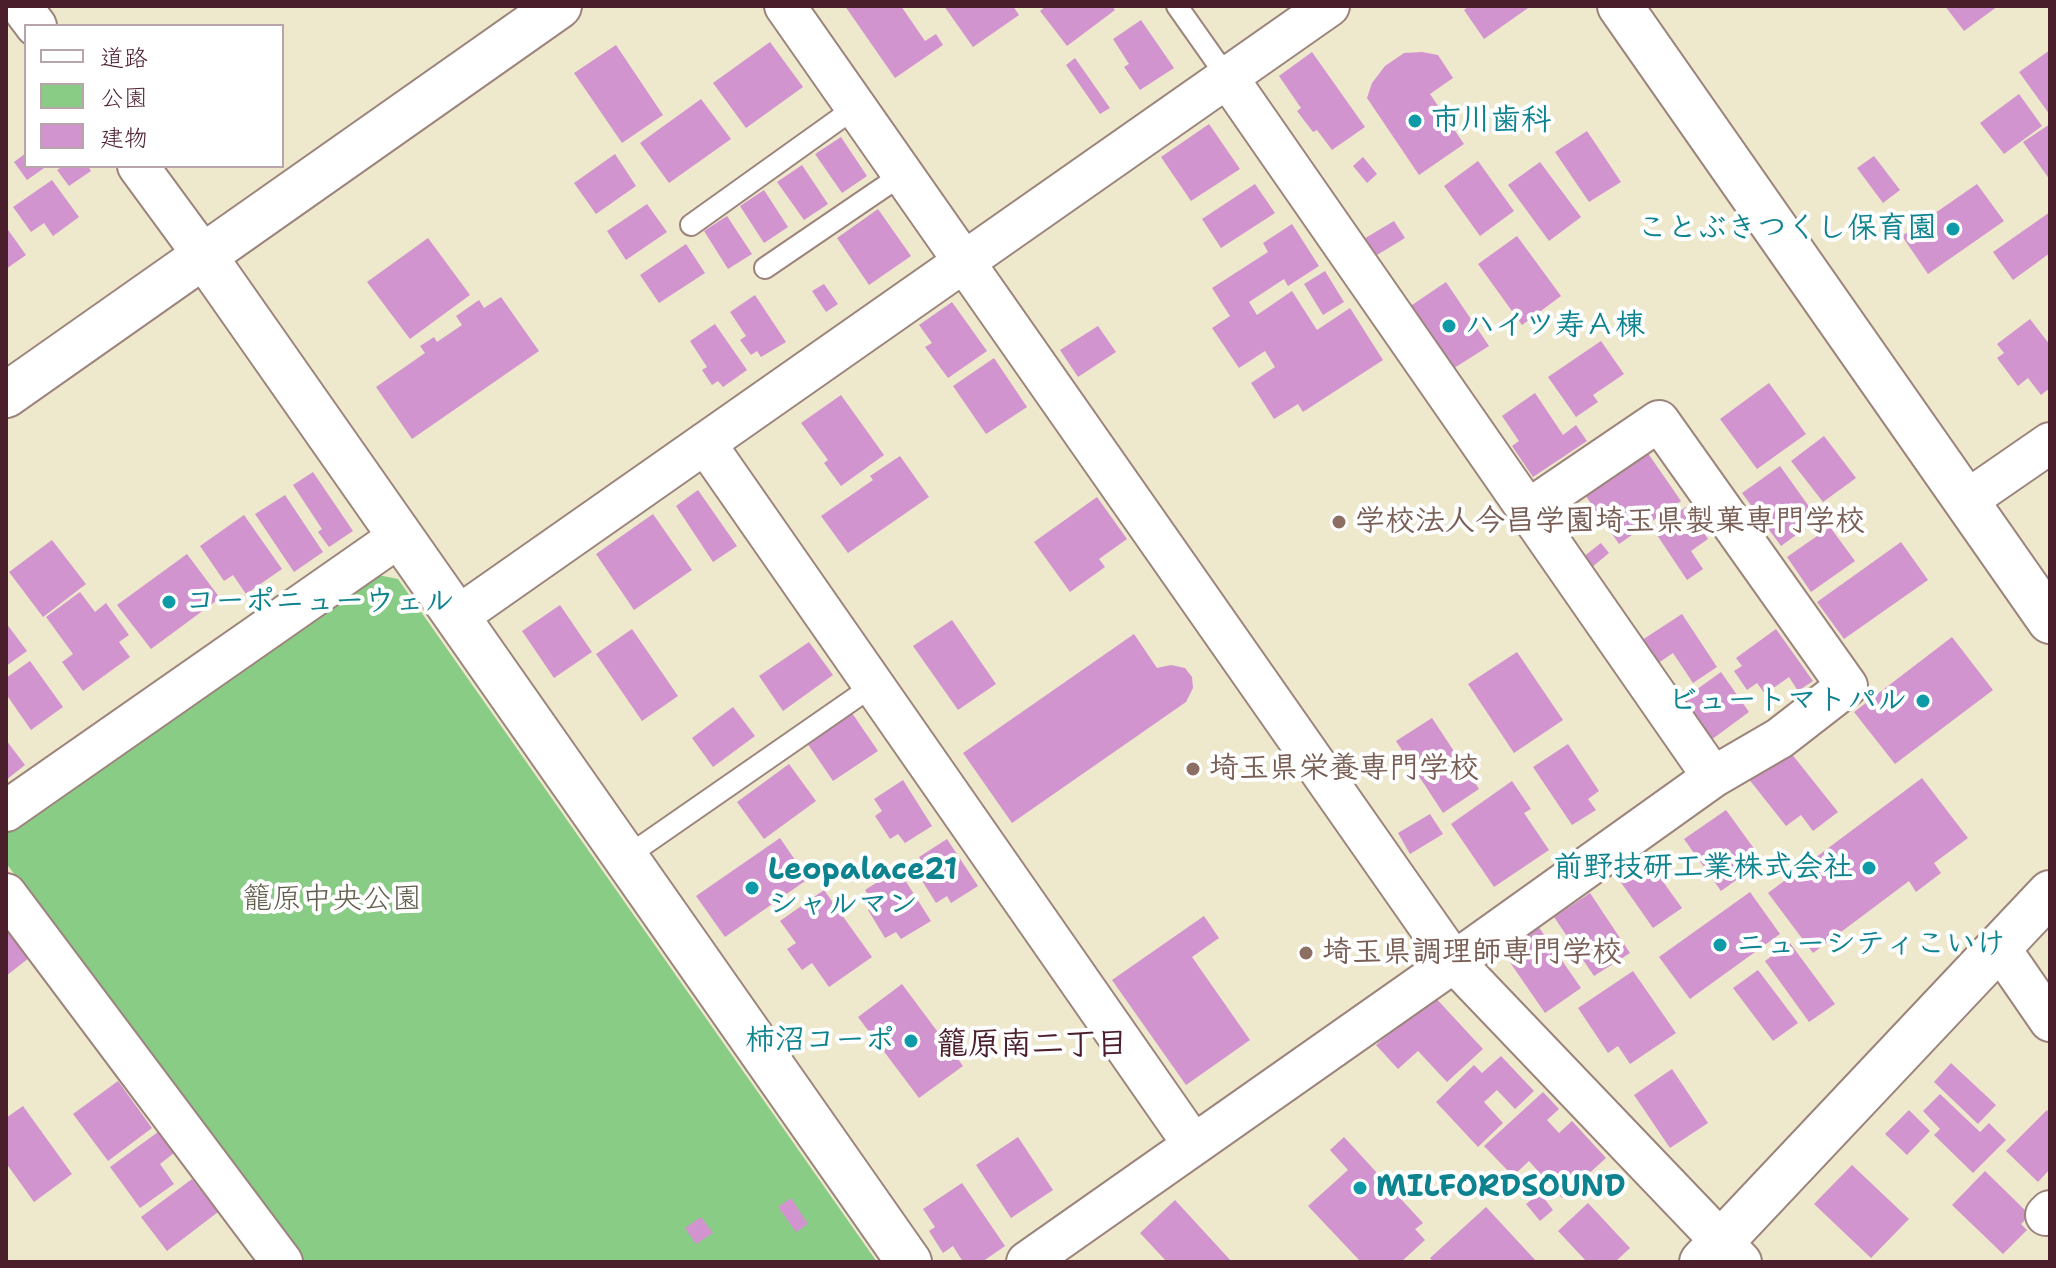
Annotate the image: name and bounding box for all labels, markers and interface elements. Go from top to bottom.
legend [24,24,284,168]
text: 道路 [100,42,148,74]
text: 公園 [100,82,148,114]
place label: 市川歯科 [1431,103,1551,139]
marker: 市川歯科 [1406,112,1424,130]
text: 建物 [100,122,148,154]
place label: ことぶきつくし保育園 [1637,211,1937,247]
marker: ことぶきつくし保育園 [1944,220,1962,238]
place label: ハイツ寿Ａ棟 [1465,308,1645,344]
marker: ハイツ寿Ａ棟 [1440,317,1458,335]
place label: 学校法人今昌学園埼玉県製菓専門学校 [1355,504,1865,540]
marker: 学校法人今昌学園埼玉県製菓専門学校 [1330,513,1348,531]
place label: コーポニューウェル [185,584,454,620]
marker: コーポニューウェル [160,593,178,611]
place label: ビュートマトパル [1668,683,1907,719]
marker: ビュートマトパル [1914,692,1932,710]
place label: 埼玉県栄養専門学校 [1209,751,1479,787]
marker: 埼玉県栄養専門学校 [1184,760,1202,778]
place label: 前野技研工業株式会社 [1553,850,1853,886]
place label: Leopalace21 シャルマン [768,853,957,924]
marker: 前野技研工業株式会社 [1860,859,1878,877]
marker: Leopalace21 シャルマン [743,879,761,897]
park label: 籠原中央公園 [242,882,422,918]
place label: ニューシティこいけ [1736,927,2005,963]
place label: 埼玉県調理師専門学校 [1322,935,1622,971]
marker: ニューシティこいけ [1711,936,1729,954]
marker: 埼玉県調理師専門学校 [1297,944,1315,962]
place label: 柿沼コーポ [745,1023,895,1059]
district label: 籠原南二丁目 [936,1027,1128,1065]
marker: 柿沼コーポ [902,1032,920,1050]
place label: MILFORDSOUND [1376,1170,1626,1206]
marker: MILFORDSOUND [1351,1179,1369,1197]

